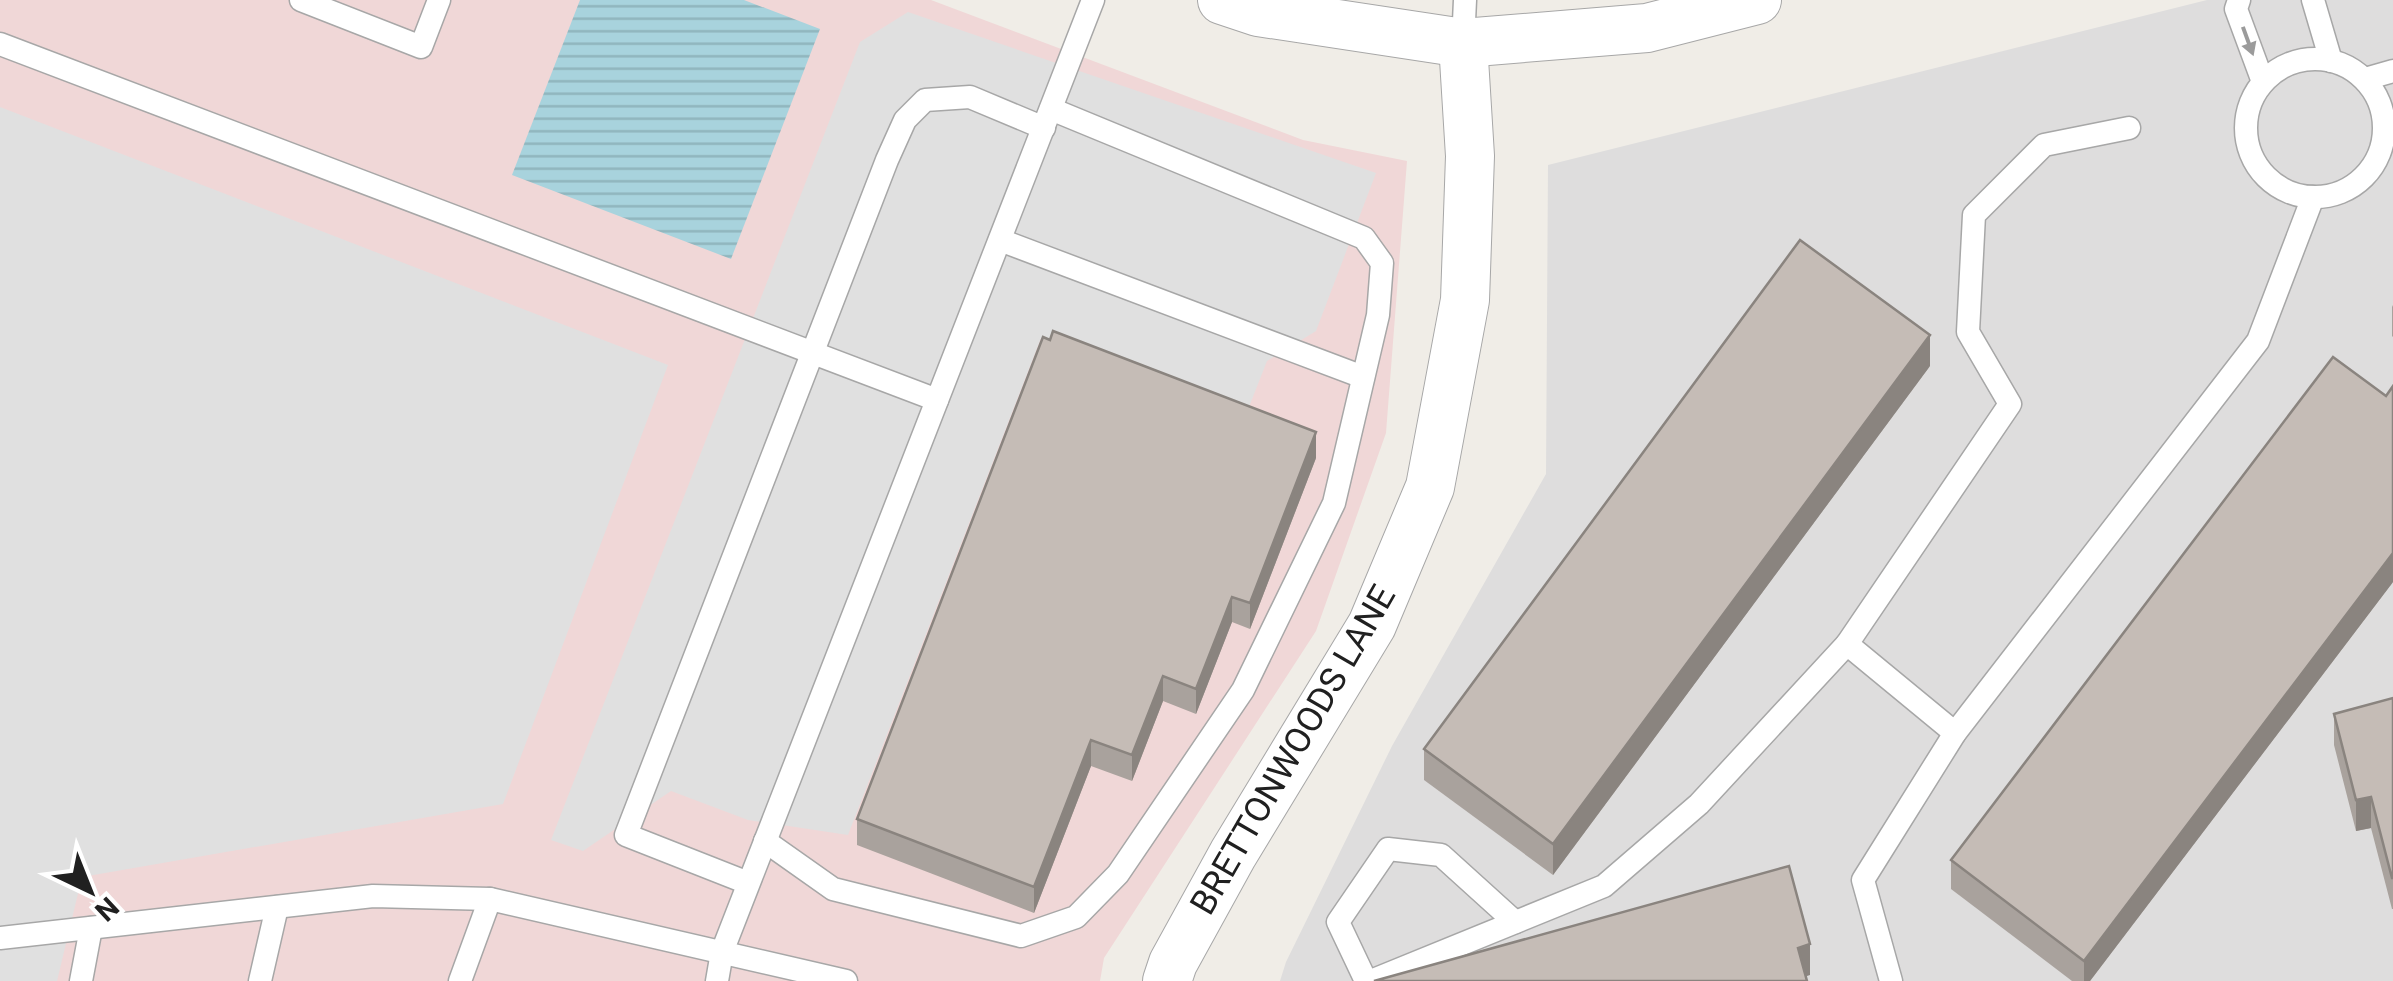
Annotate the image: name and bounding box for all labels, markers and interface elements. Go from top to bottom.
one-way arrow [2241,27,2256,57]
street label: BRETTONWOODS LANE [1182,578,1404,922]
north arrow [40,841,140,941]
text: N [88,890,125,928]

